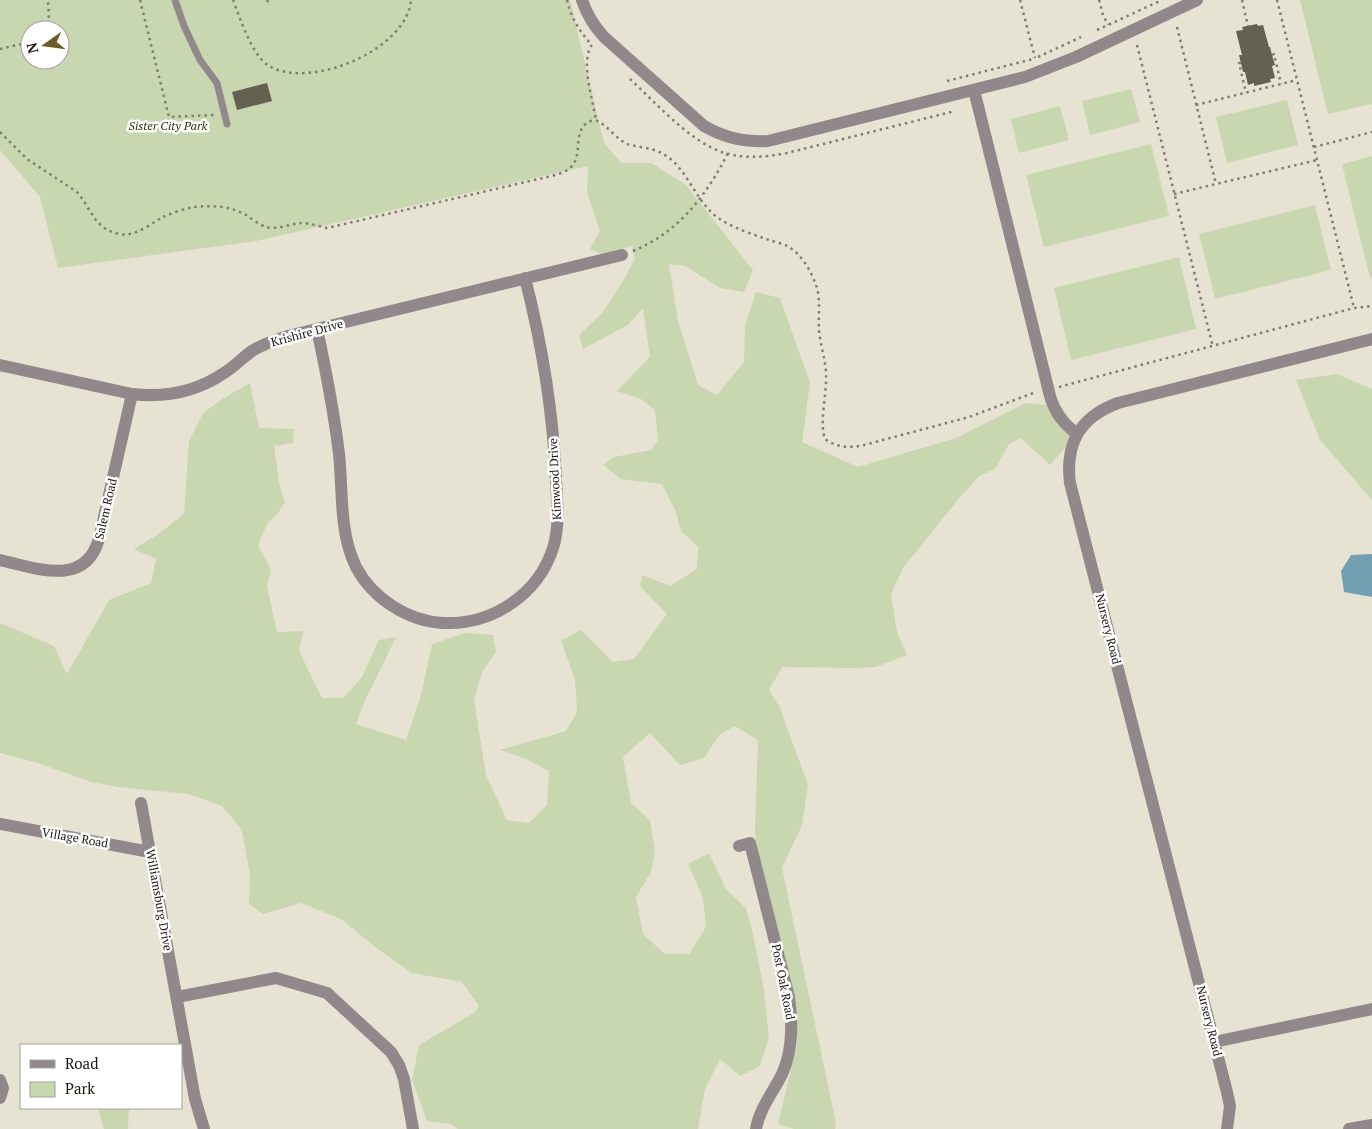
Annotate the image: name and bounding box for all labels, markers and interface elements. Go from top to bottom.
north arrow [20,20,70,70]
text: N [21,40,42,56]
park label: Sister City Park [129,118,208,133]
street label: Krishire Drive [269,316,345,349]
street label: Kimwood Drive [545,438,564,520]
street label: Salem Road [91,477,120,541]
street label: Nursery Road [1092,592,1125,666]
street label: Village Road [41,824,110,851]
street label: Williamsburg Drive [143,848,176,952]
street label: Post Oak Road [769,943,798,1021]
street label: Nursery Road [1193,984,1226,1058]
legend [20,1044,182,1109]
text: Road [65,1053,98,1073]
text: Park [65,1078,95,1098]

